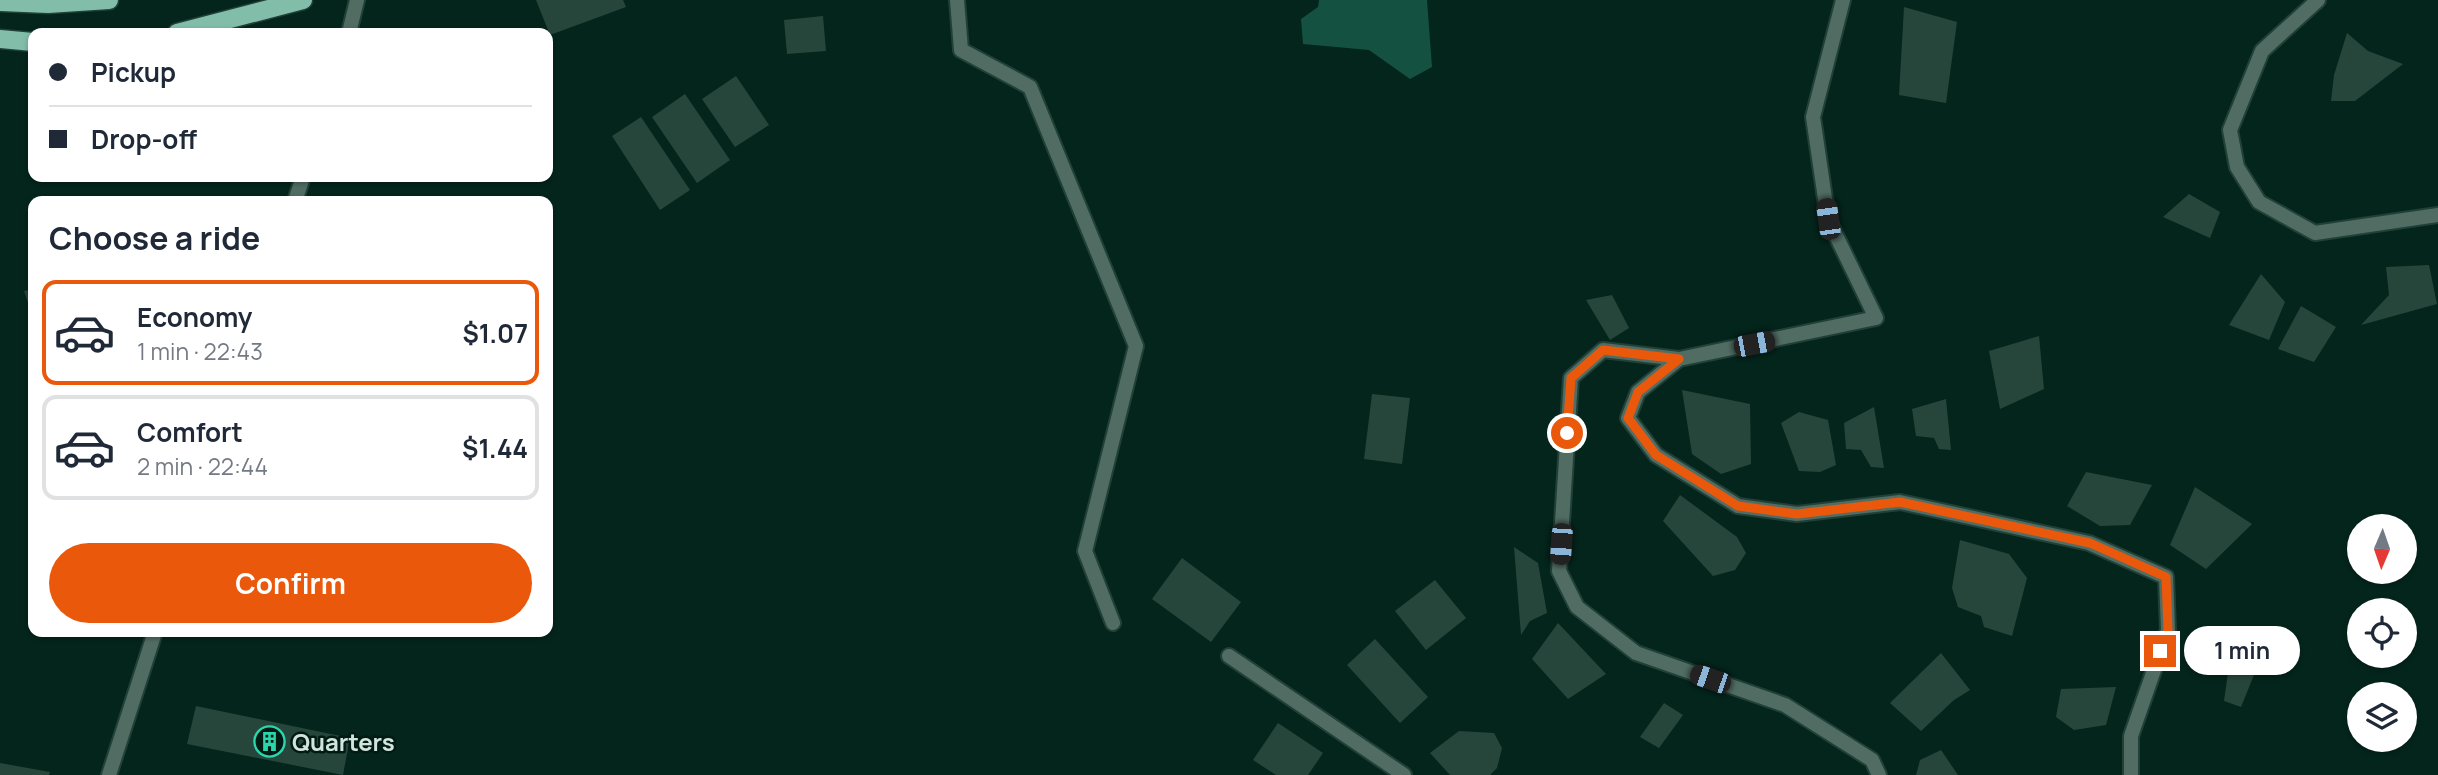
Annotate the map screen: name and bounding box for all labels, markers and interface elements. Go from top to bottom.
text: Pickup [91,54,176,90]
text: Drop-off [91,121,197,157]
car [1815,197,1842,241]
text: Choose a ride [49,216,260,260]
text: Economy [137,299,252,335]
icon: car [53,301,116,364]
text: $1.07 [462,315,528,351]
car [1732,330,1777,358]
text: 1 min · 22:43 [137,335,263,367]
text: Comfort [137,414,243,450]
icon: car [53,416,116,479]
route start [1551,417,1583,449]
text: $1.44 [462,430,528,466]
text: 2 min · 22:44 [137,450,268,482]
north arrow [2347,514,2417,584]
map controls [2347,514,2417,752]
car [1550,522,1573,566]
button: Confirm [49,543,532,623]
button: locate [2347,598,2417,668]
callout: 1 min [2184,626,2300,676]
text: 1 min [2214,634,2270,666]
route end [2144,635,2176,667]
car [1687,662,1734,696]
button: layers [2347,682,2417,752]
building icon: Quarters [252,724,286,758]
place label: Quarters [292,725,395,758]

